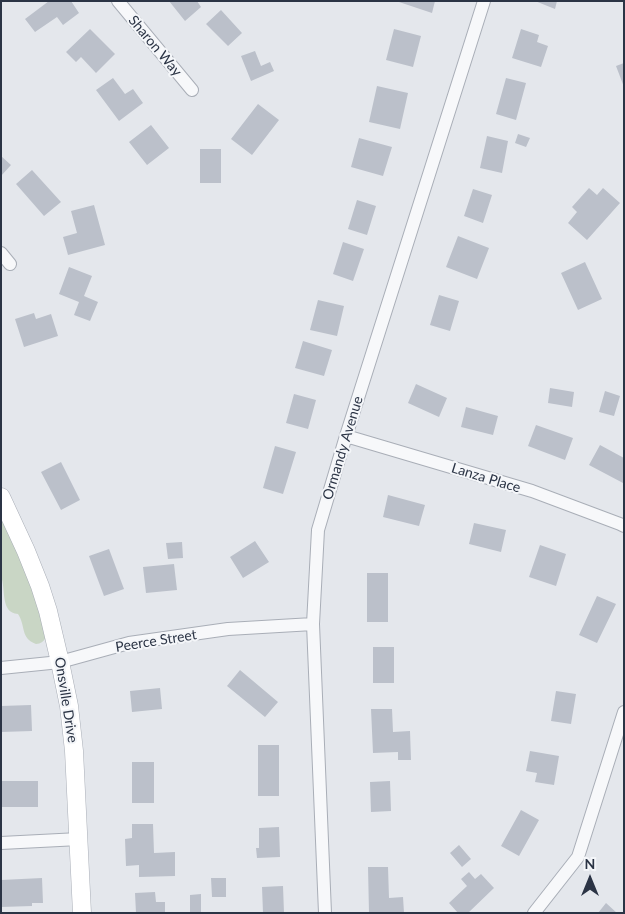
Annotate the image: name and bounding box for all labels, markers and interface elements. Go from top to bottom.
street label: Sharon Way [125,12,185,80]
street label: Ormandy Avenue [319,394,367,502]
street label: Lanza Place [449,460,523,496]
street label: Peerce Street [114,626,198,656]
street label: Onsville Drive [51,656,81,744]
north arrow [565,854,615,904]
text: N [585,855,595,872]

